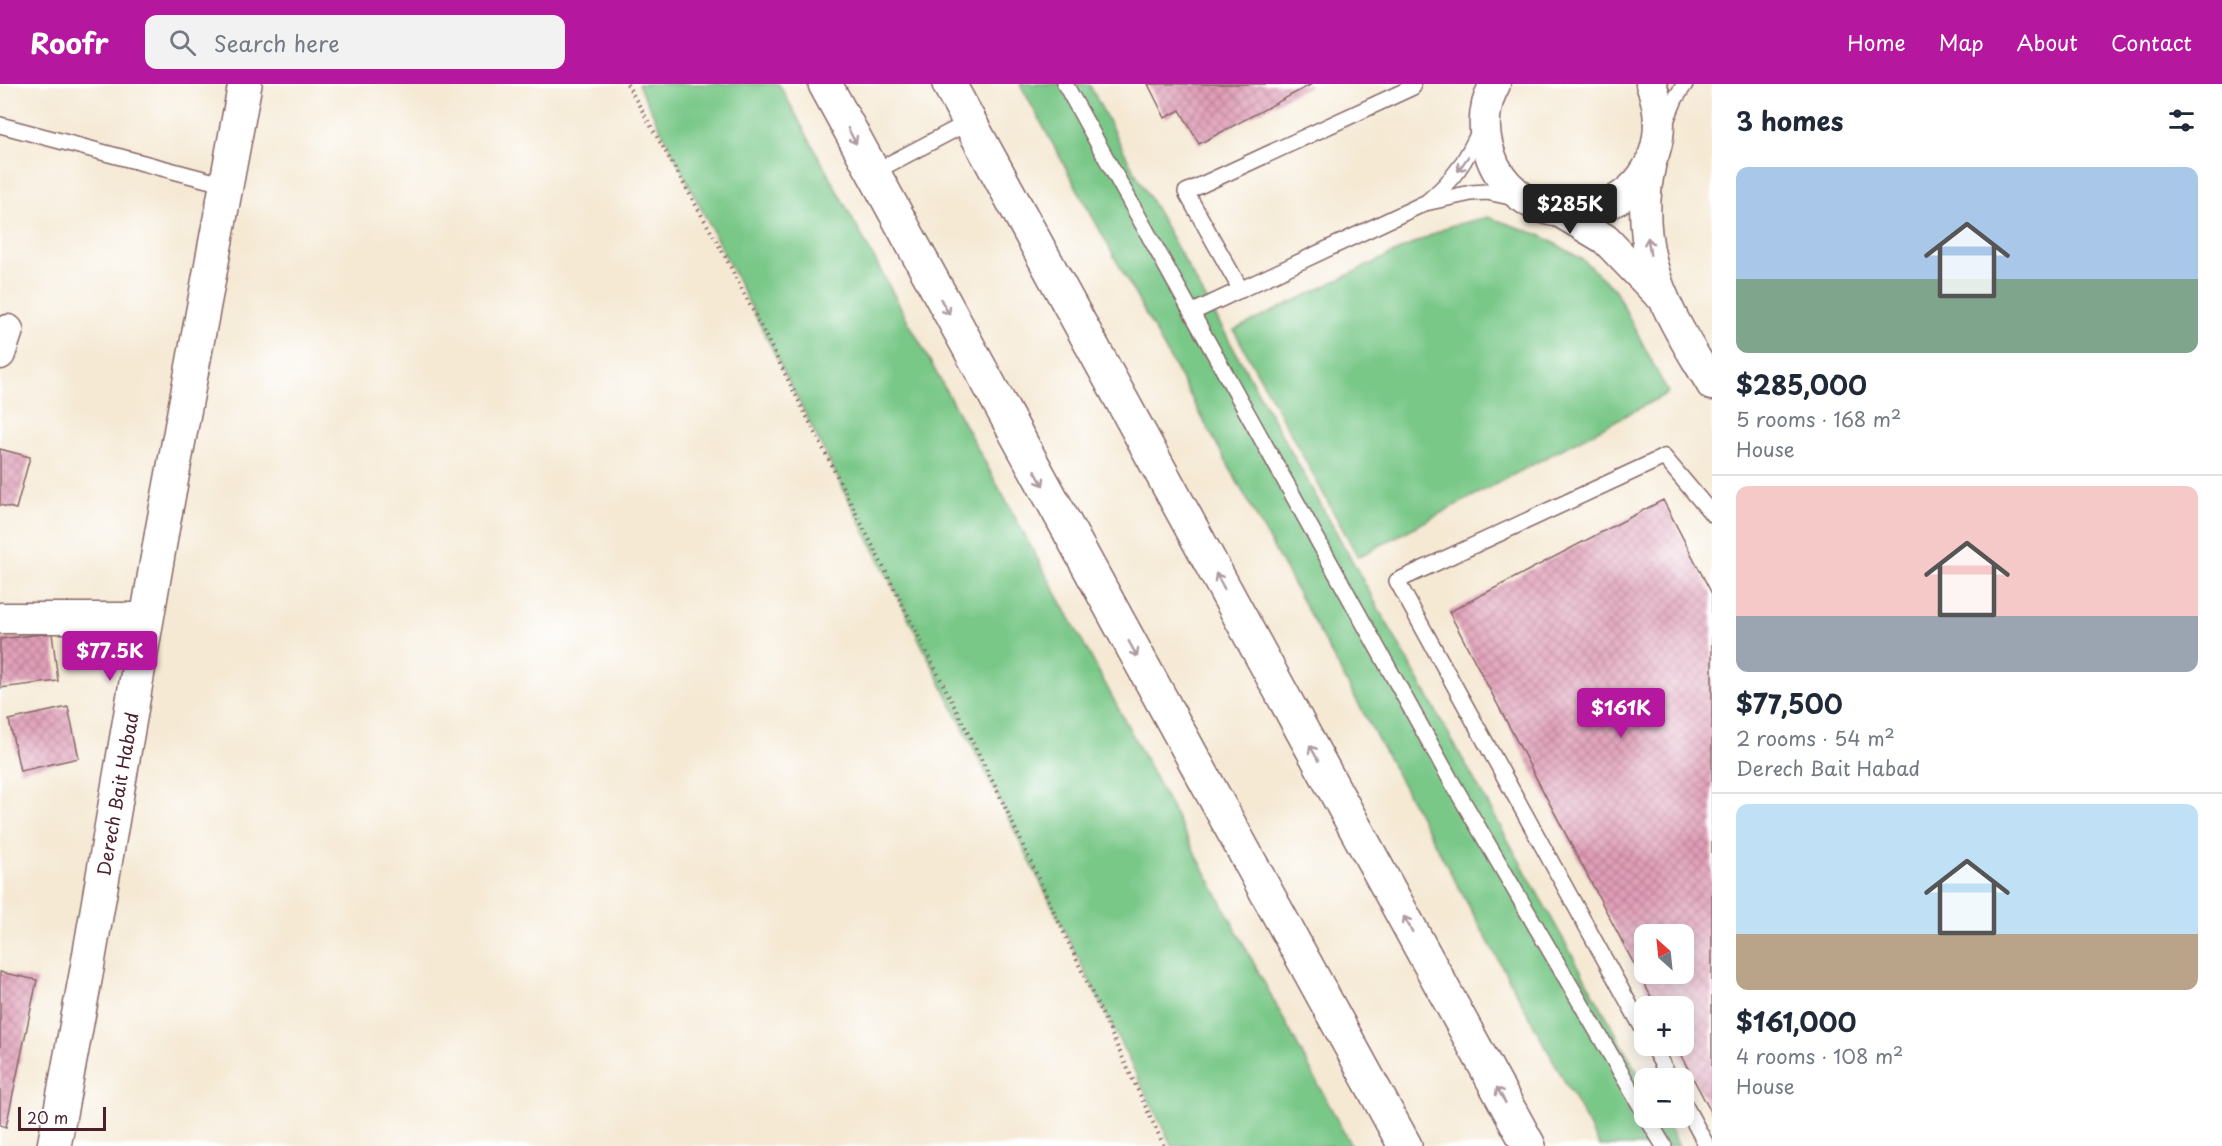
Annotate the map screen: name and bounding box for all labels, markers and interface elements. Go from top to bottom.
search box [145,15,565,69]
text: Roofr [30,21,109,64]
icon: search [166,26,199,59]
text: Search here [214,26,339,59]
text: Home [1847,26,1906,58]
text: Map [1939,26,1984,58]
text: About [2017,26,2078,58]
text: Contact [2111,26,2192,58]
text: 3 homes [1736,101,1843,140]
icon: filters [2165,104,2198,137]
one-way arrow [847,126,858,144]
one-way arrow [1456,155,1469,172]
pin: $285K [1528,184,1612,235]
text: $285K [1537,188,1603,218]
icon: home [1913,206,2021,314]
one-way arrow [1643,236,1654,256]
one-way arrow [939,298,951,315]
text: $285,000 [1736,365,1867,404]
text: 5 rooms · 168 m² [1736,404,1901,434]
text: House [1736,434,1795,464]
one-way arrow [1033,469,1045,486]
icon: home [1913,525,2021,633]
one-way arrow [1214,573,1225,591]
pin: $77.5K [61,631,159,682]
text: $77.5K [76,635,144,665]
one-way arrow [1127,640,1139,657]
text: $77,500 [1736,684,1843,723]
pin: $161K [1579,688,1663,739]
text: $161K [1591,692,1651,722]
street label: Derech Bait Habad [89,710,145,878]
text: 2 rooms · 54 m² [1736,723,1895,753]
one-way arrow [1308,744,1319,762]
text: Derech Bait Habad [1736,753,1920,783]
icon: home [1913,843,2021,951]
one-way arrow [1401,915,1413,932]
north arrow [1634,924,1694,984]
map controls [1634,924,1694,1128]
button: + [1634,996,1694,1056]
text: $161,000 [1736,1002,1856,1041]
text: 4 rooms · 108 m² [1736,1041,1903,1071]
button: − [1634,1068,1694,1128]
text: House [1736,1071,1795,1101]
one-way arrow [1495,1086,1506,1104]
scale bar [18,1104,106,1132]
text: 20 m [27,1105,68,1129]

